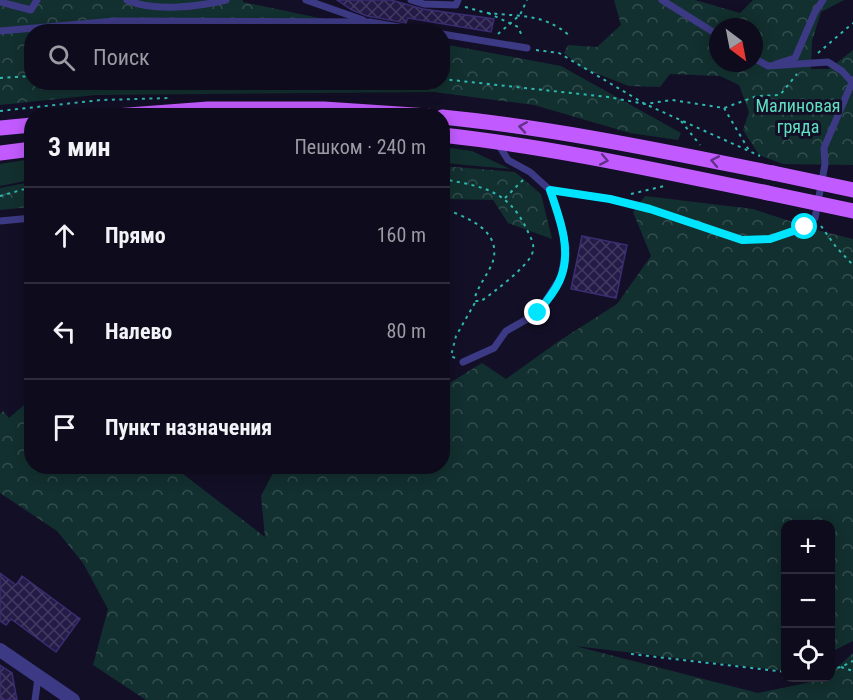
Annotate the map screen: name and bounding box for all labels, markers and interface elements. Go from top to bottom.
north arrow [709,18,763,72]
search box [24,24,450,90]
icon: search [45,41,78,74]
text: Поиск [93,45,150,70]
park label: Малиновая гряда [755,95,841,137]
one-way arrow [519,121,528,133]
text: 3 мин [48,132,110,162]
text: Пешком · 240 m [294,135,426,159]
one-way arrow [599,153,609,166]
one-way arrow [711,155,721,168]
route start [791,213,817,239]
icon: ahead [48,219,81,252]
text: Прямо [105,223,166,248]
text: 160 m [377,223,426,247]
route end [524,299,550,325]
icon: left [48,315,81,348]
text: Налево [105,319,172,344]
text: 80 m [387,319,426,343]
icon: arrive [48,411,81,444]
text: Пункт назначения [105,415,272,440]
map controls [781,520,835,682]
button: + [781,520,835,574]
button: − [781,574,835,628]
button: locate [781,628,835,682]

